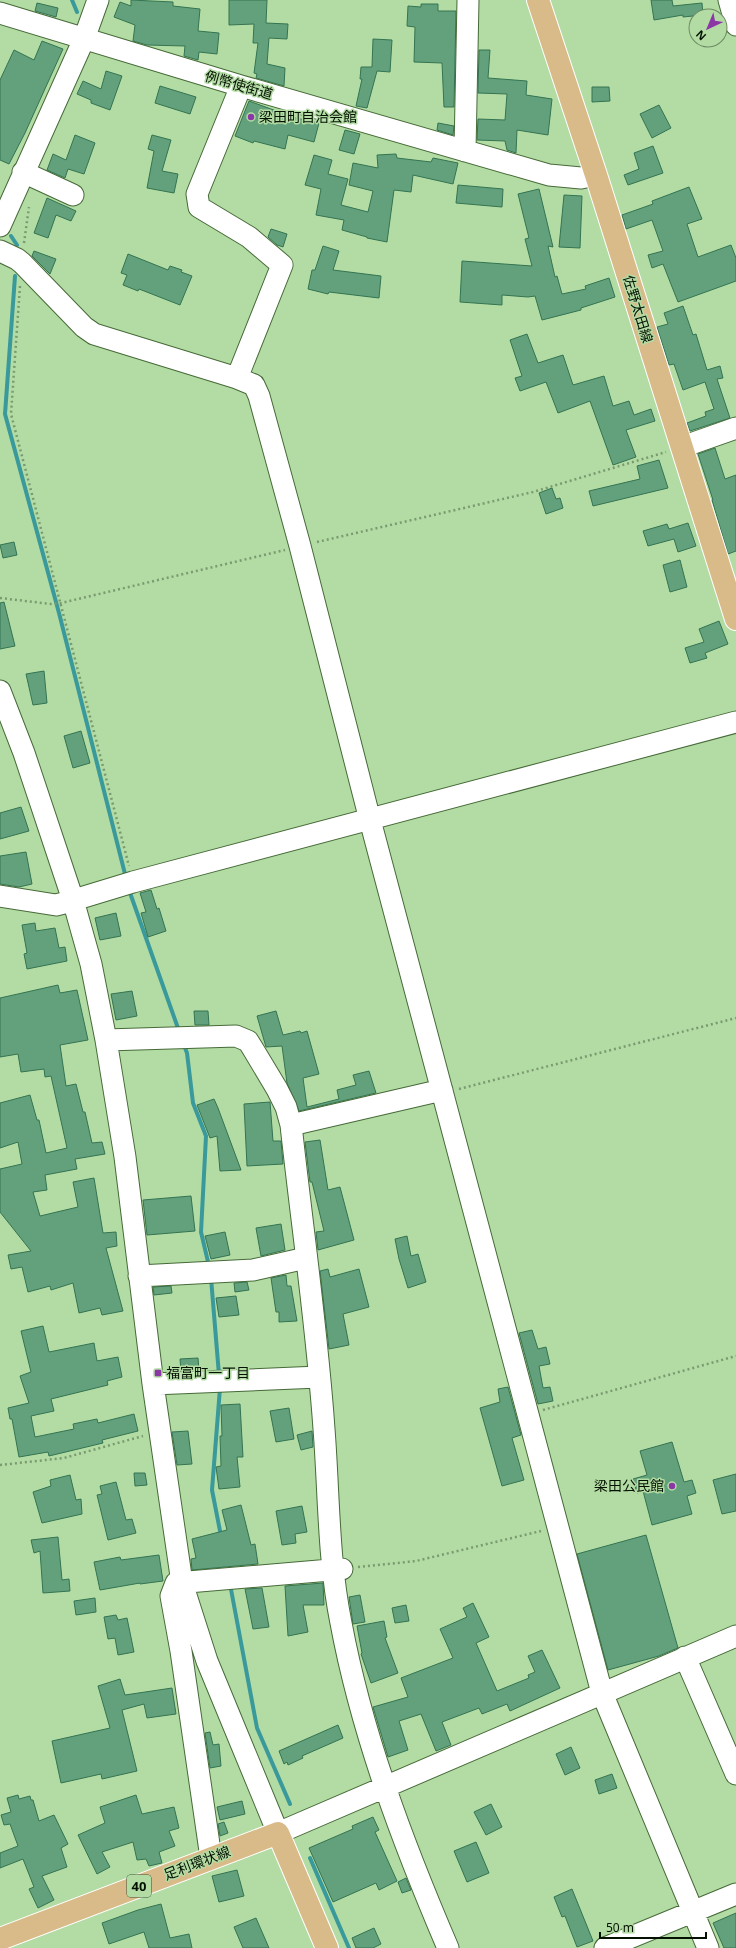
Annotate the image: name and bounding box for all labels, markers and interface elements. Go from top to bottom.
north arrow [688,8,728,48]
text: N [692,27,709,44]
street label: 例幣使街道 [203,66,275,103]
place label: 梁田町自治会館 [259,107,357,126]
marker: 梁田町自治会館 [246,112,256,122]
street label: 佐野太田線 [619,273,658,345]
place label: 福富町一丁目 [166,1363,250,1382]
marker: 福富町一丁目 [153,1368,163,1378]
place label: 梁田公民館 [594,1476,664,1495]
marker: 梁田公民館 [667,1481,677,1491]
street label: 足利環状線 [161,1841,233,1884]
road number: 40 [127,1875,151,1897]
scale bar [600,1914,706,1940]
text: 50 m [606,1919,634,1936]

